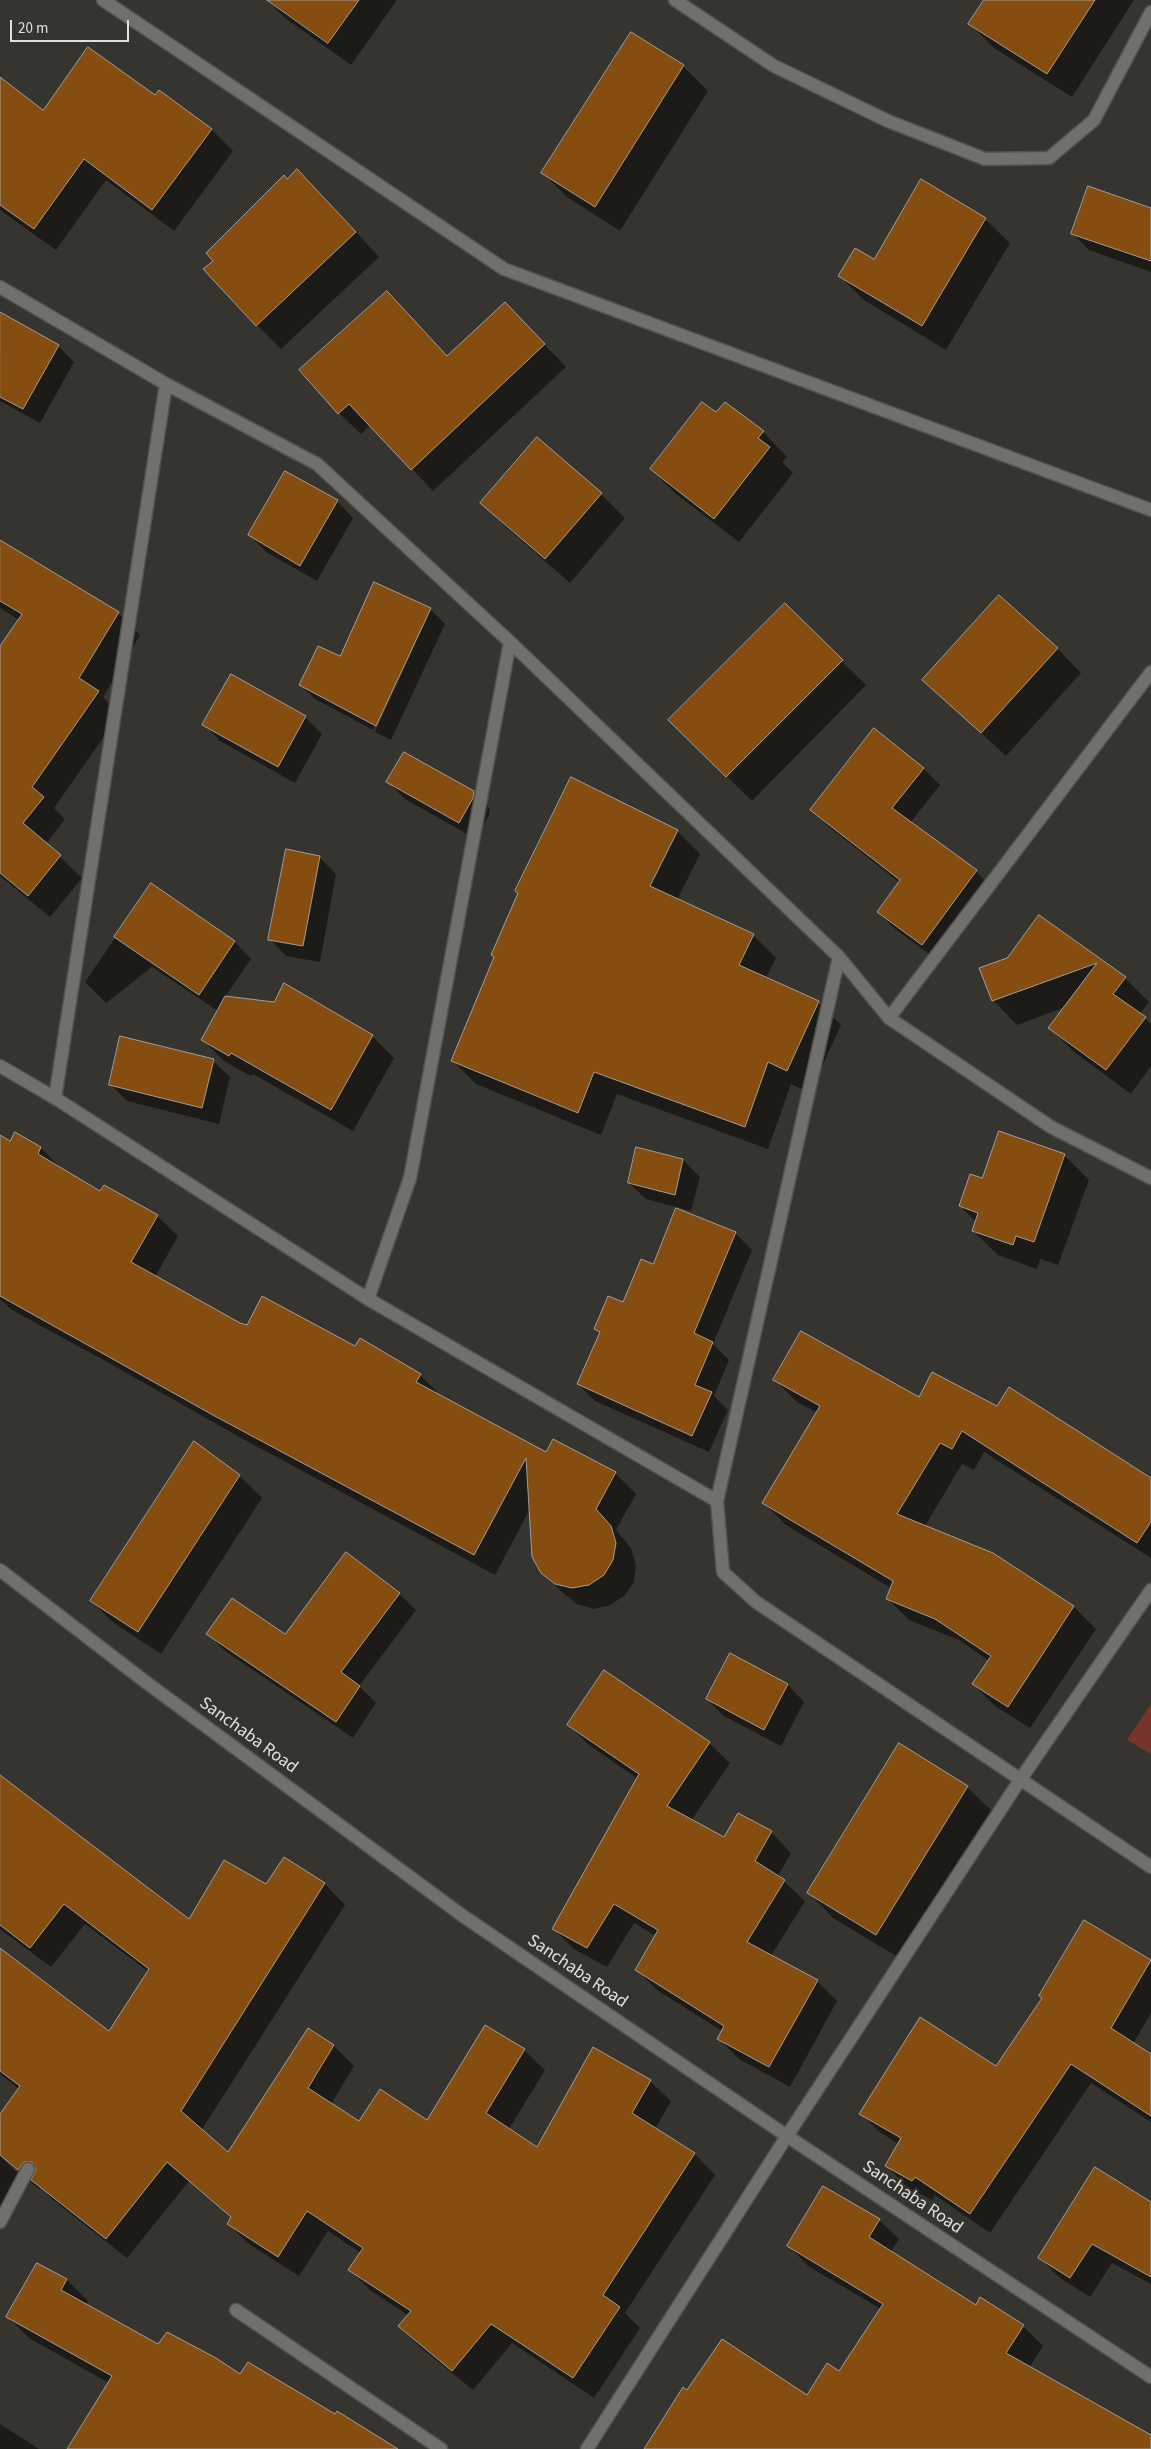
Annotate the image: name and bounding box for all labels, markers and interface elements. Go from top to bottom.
scale bar [12,10,131,42]
text: 20 m [18,18,48,39]
street label: Sanchaba Road [194,1693,302,1779]
street label: Sanchaba Road [523,1930,631,2014]
street label: Sanchaba Road [858,2156,966,2240]

